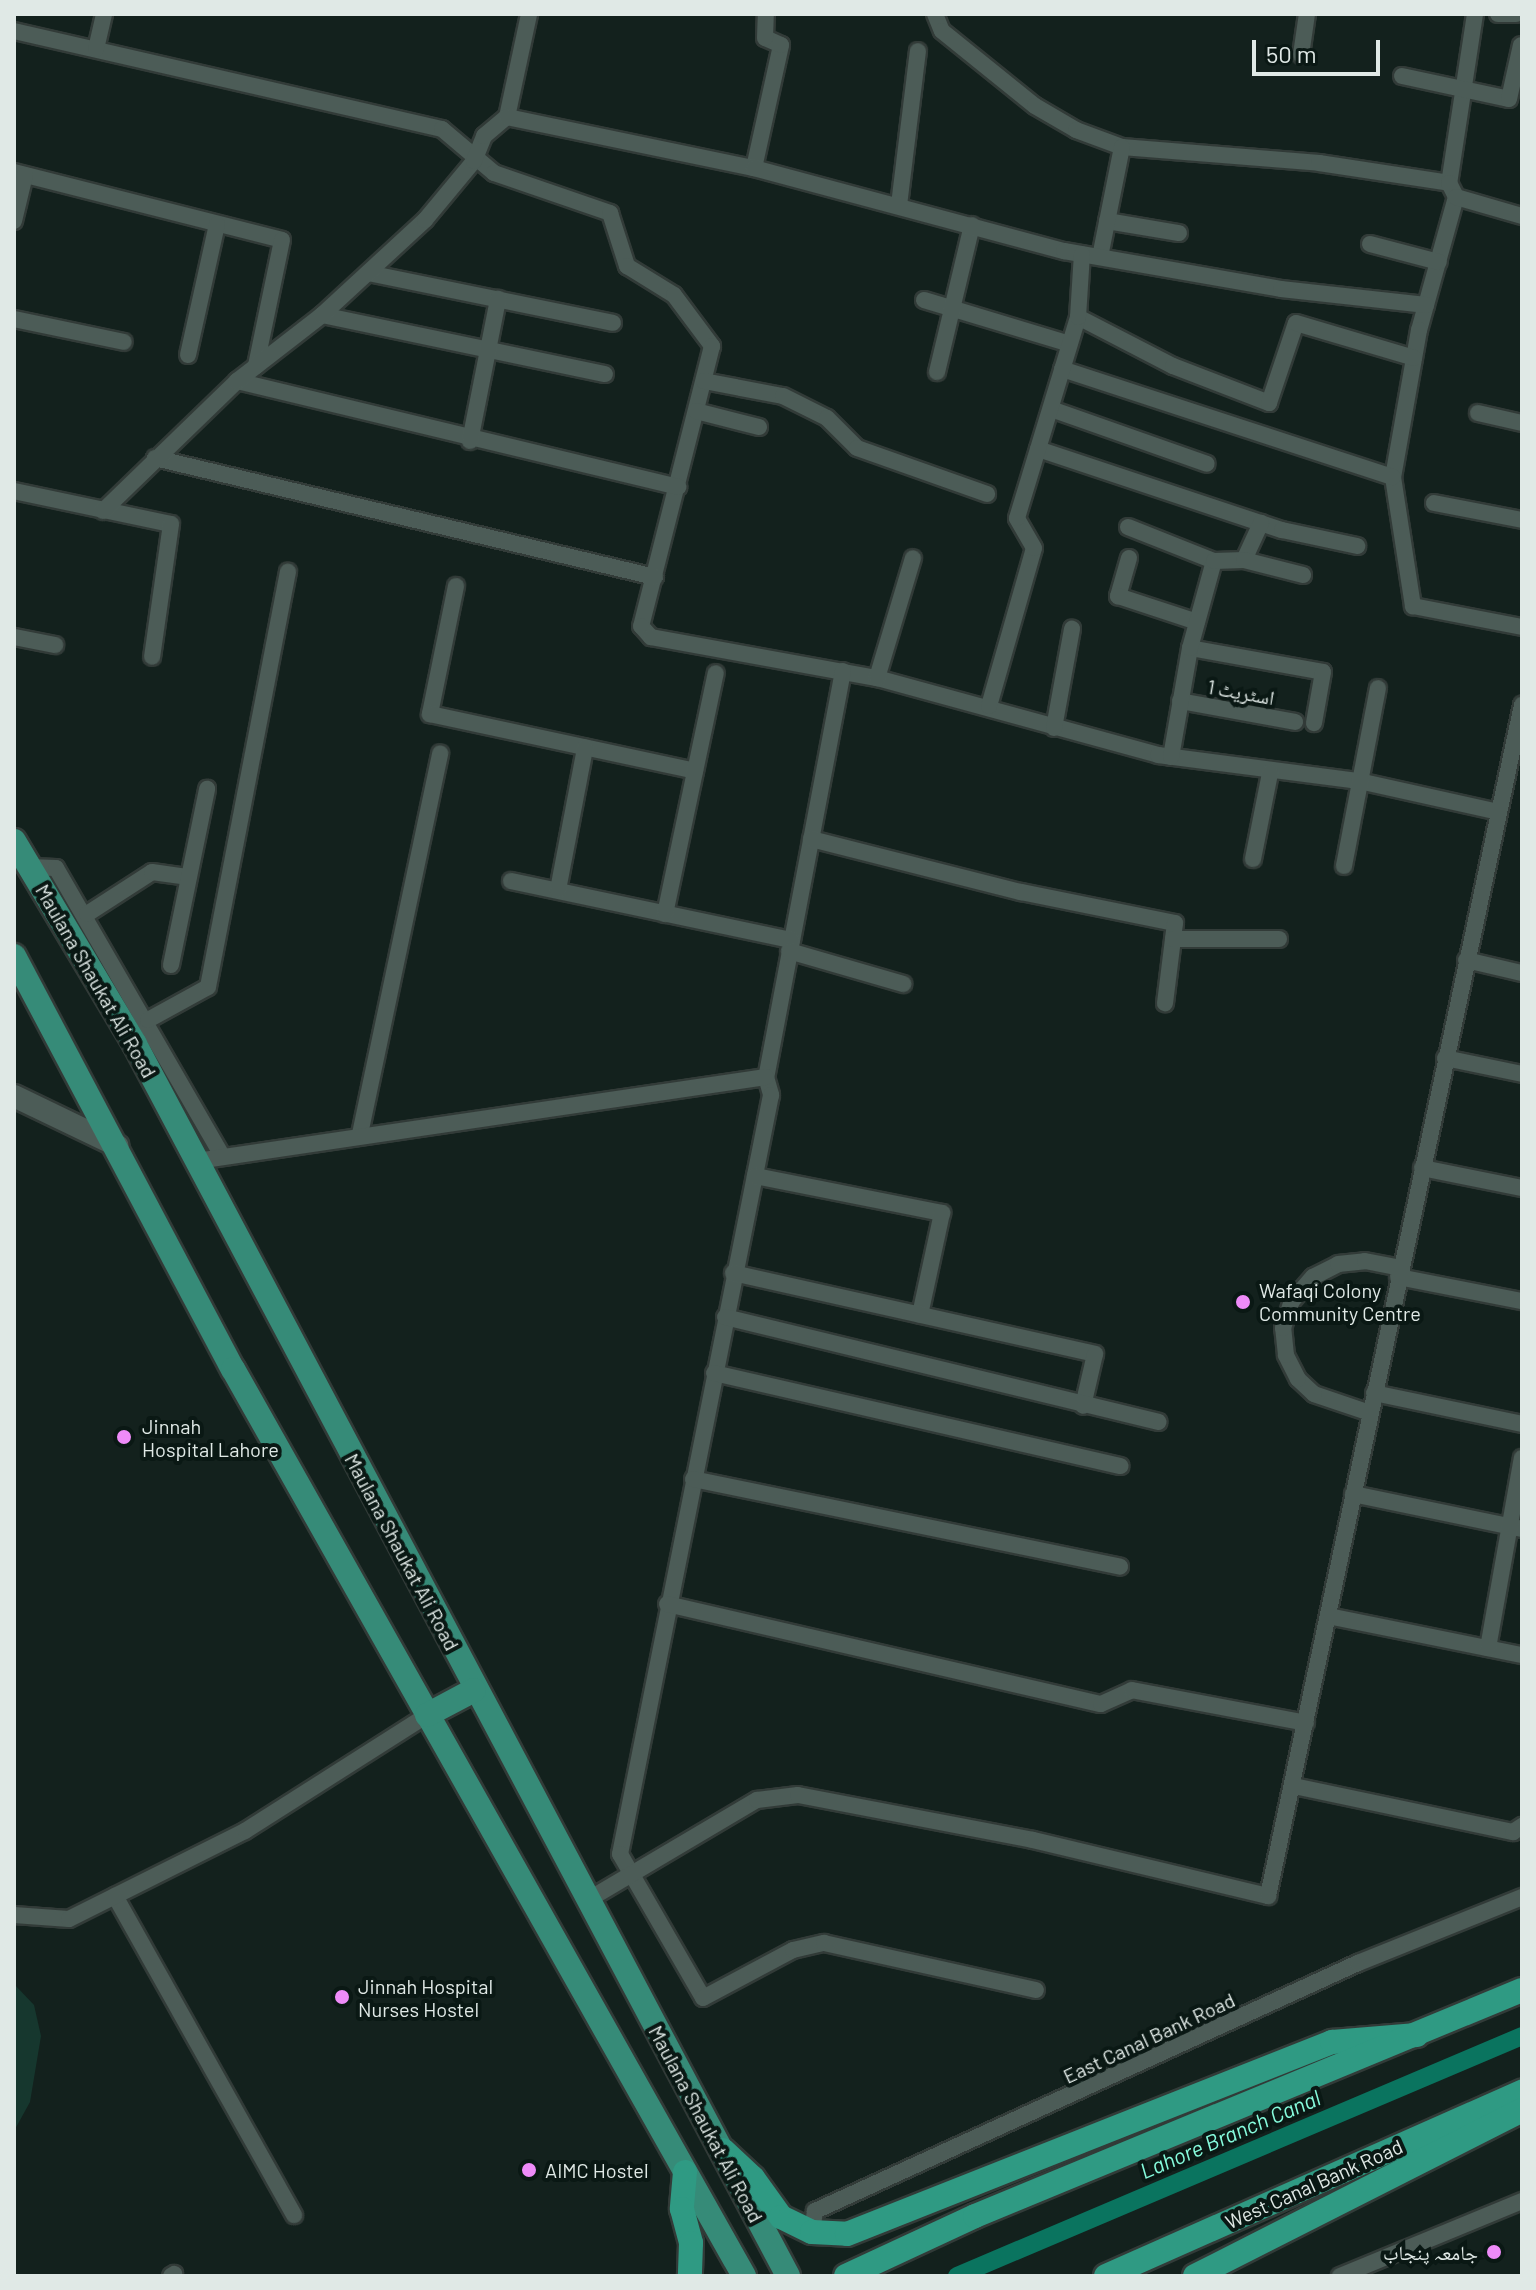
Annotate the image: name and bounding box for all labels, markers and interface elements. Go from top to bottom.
scale bar [1256,24,1384,74]
text: 50 m [1266,39,1317,68]
street label: اسٹریٹ 1 [1206,674,1276,710]
street label: Maulana Shaukat Ali Road [31,880,161,1082]
place label: Wafaqi Colony Community Centre [1259,1278,1421,1325]
marker: Wafaqi Colony Community Centre [1234,1293,1252,1311]
place label: Jinnah Hospital Lahore [142,1414,279,1461]
marker: Jinnah Hospital Lahore [113,1426,135,1448]
street label: Maulana Shaukat Ali Road [340,1449,464,1655]
place label: Jinnah Hospital Nurses Hostel [358,1974,493,2021]
marker: Jinnah Hospital Nurses Hostel [333,1988,351,2006]
street label: East Canal Bank Road [1059,1988,1239,2088]
street label: Maulana Shaukat Ali Road [644,2021,768,2227]
water label: Lahore Branch Canal [1136,2084,1324,2184]
street label: West Canal Bank Road [1222,2134,1406,2234]
place label: AIMC Hostel [545,2158,649,2182]
marker: AIMC Hostel [520,2161,538,2179]
place label: جامعہ پنجاب [1383,2240,1478,2264]
marker: جامعہ پنجاب [1485,2243,1503,2261]

